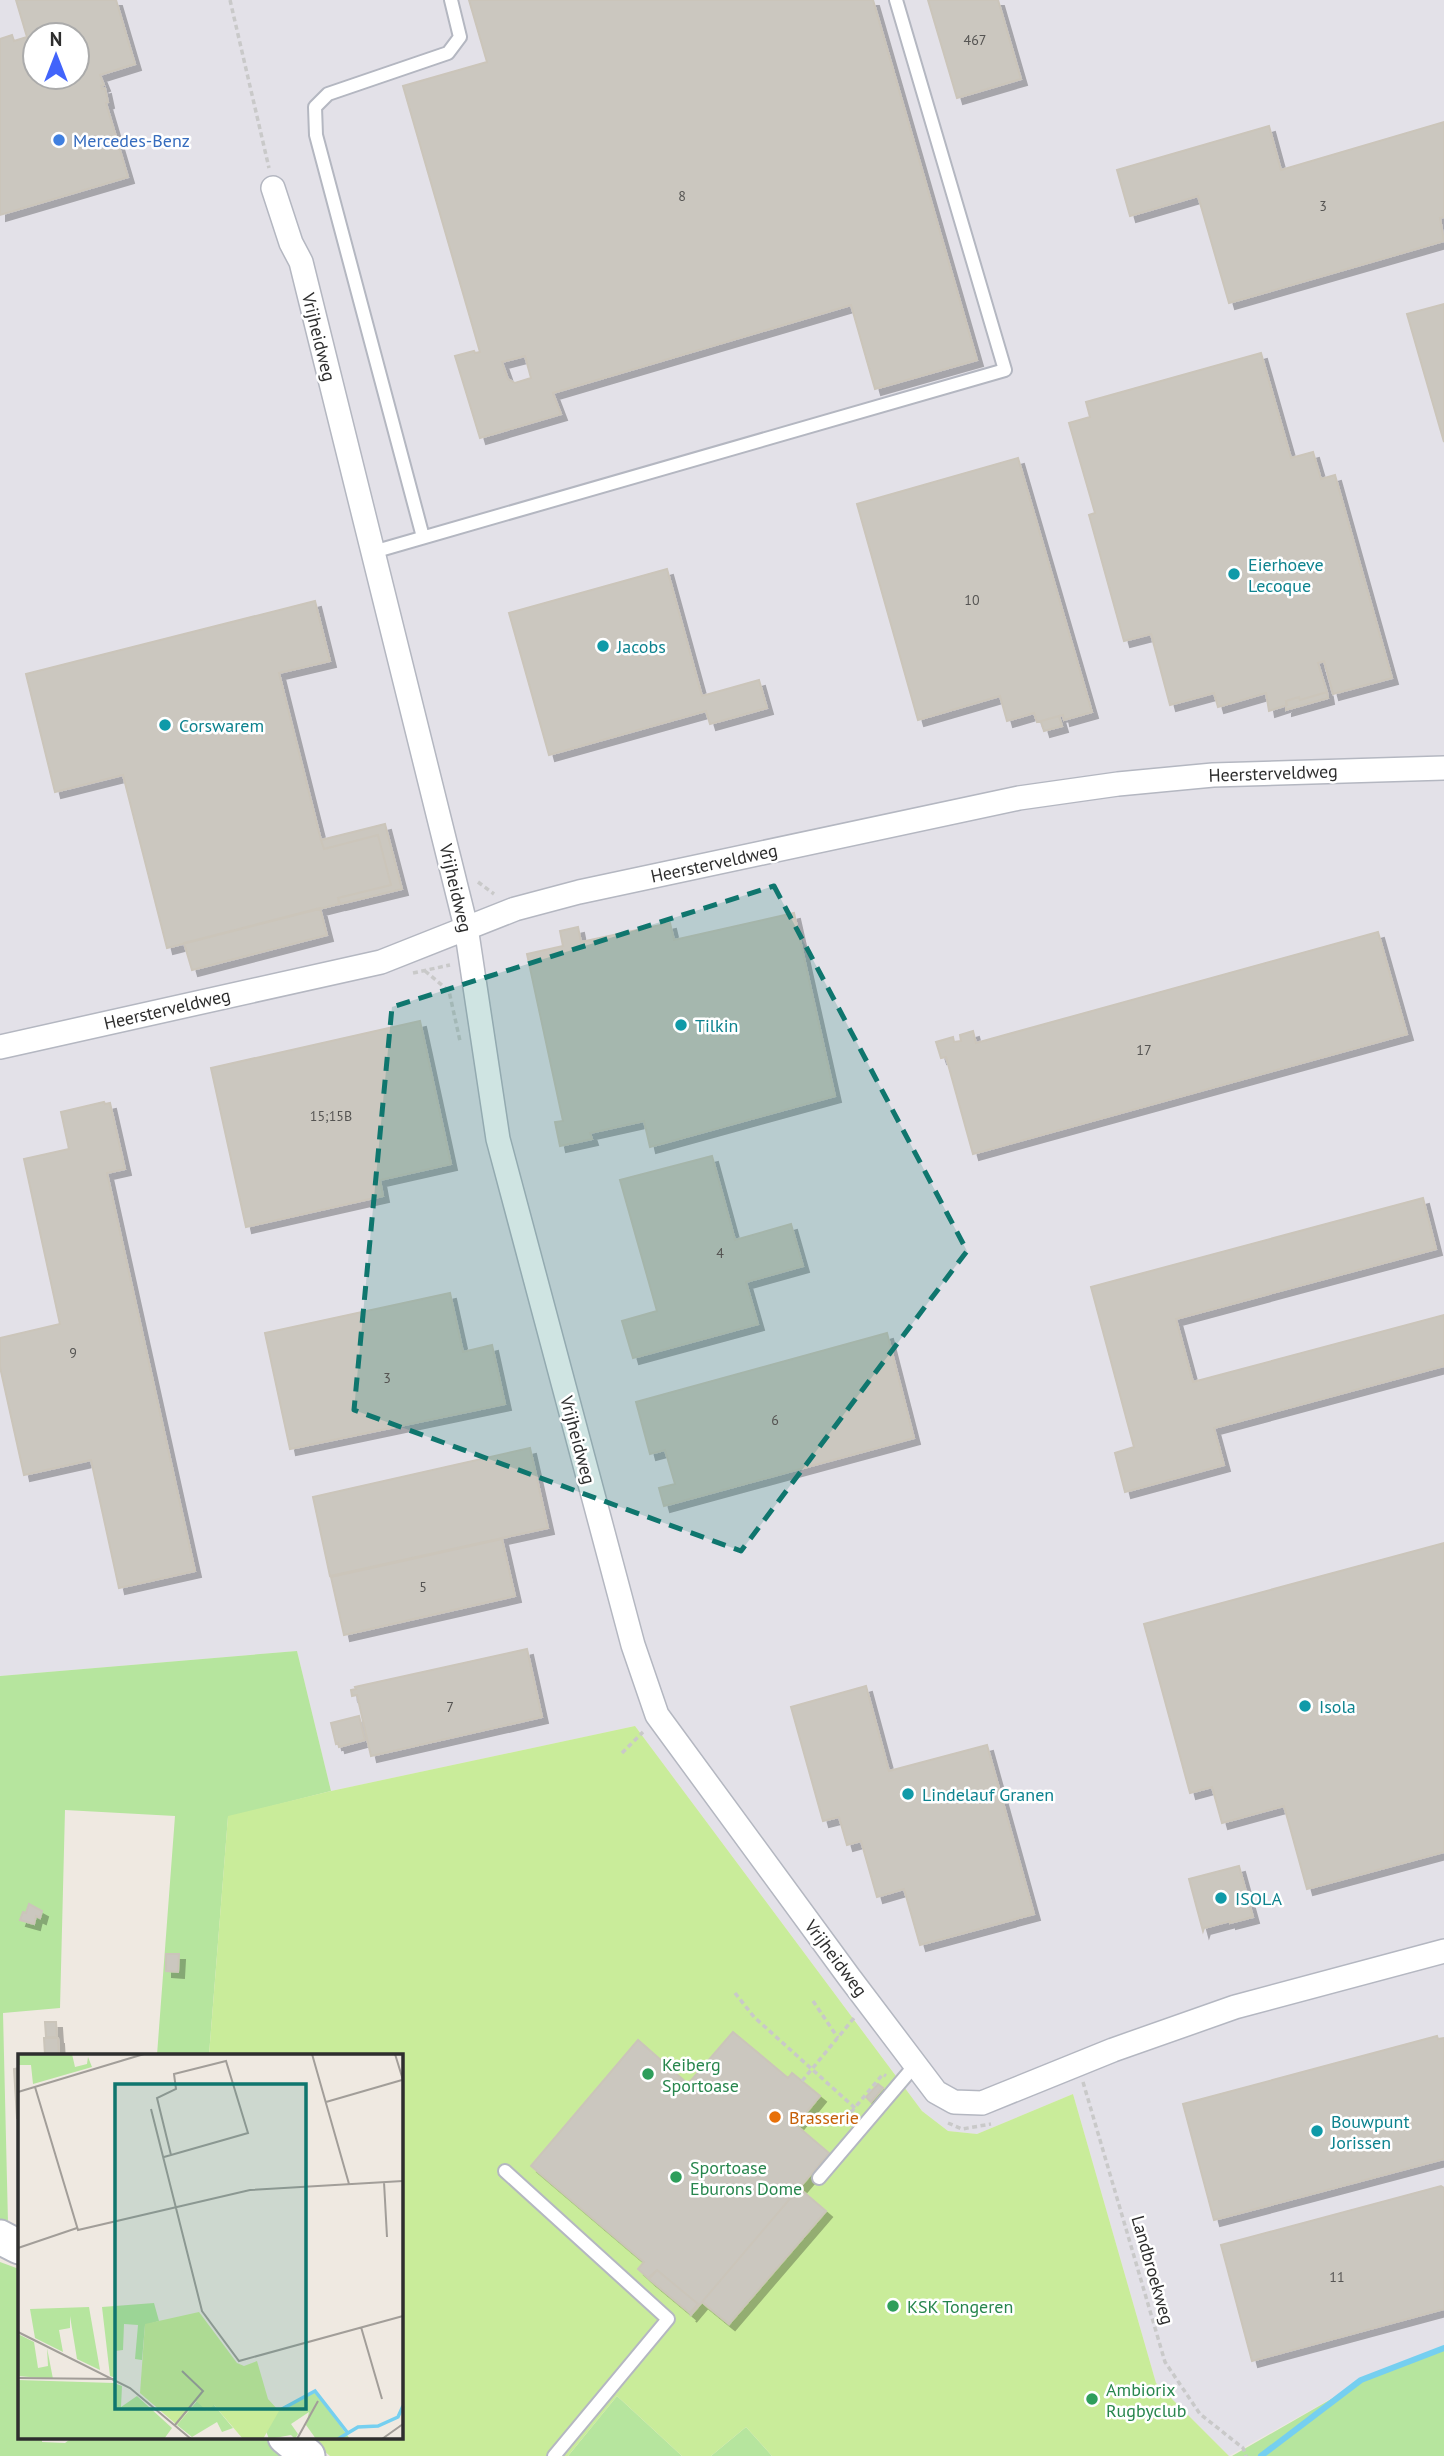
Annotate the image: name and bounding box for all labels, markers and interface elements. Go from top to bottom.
north arrow [21,21,91,91]
text: N [50,27,62,51]
house number: 467 [964,31,986,49]
place label: Mercedes-Benz [73,129,190,152]
marker: Mercedes-Benz [51,132,67,148]
house number: 8 [678,187,686,205]
house number: 3 [1319,197,1327,215]
street label: Vrijheidweg [297,289,341,384]
place label: Eierhoeve Lecoque [1248,553,1324,597]
marker: Eierhoeve Lecoque [1226,566,1242,582]
house number: 10 [964,591,980,609]
place label: Jacobs [616,635,666,658]
marker: Jacobs [595,638,611,654]
place label: Corswarem [179,714,264,737]
marker: Corswarem [157,717,173,733]
street label: Heersterveldweg [1208,759,1338,787]
street label: Heersterveldweg [648,838,780,888]
street label: Vrijheidweg [434,840,477,935]
street label: Heersterveldweg [101,983,233,1035]
place label: Tilkin [695,1014,738,1037]
marker: Tilkin [673,1017,689,1033]
house number: 17 [1136,1041,1152,1059]
house number: 15;15B [310,1107,352,1125]
house number: 4 [716,1244,724,1262]
house number: 9 [69,1344,77,1362]
house number: 3 [383,1369,391,1387]
street label: Vrijheidweg [555,1392,601,1487]
house number: 6 [771,1411,779,1429]
house number: 5 [419,1578,427,1596]
place label: Isola [1319,1695,1356,1718]
house number: 7 [446,1698,454,1716]
marker: Isola [1297,1698,1313,1714]
place label: Lindelauf Granen [922,1783,1054,1806]
marker: Lindelauf Granen [900,1786,916,1802]
place label: ISOLA [1235,1887,1283,1910]
marker: ISOLA [1213,1890,1229,1906]
street label: Vrijheidweg [799,1914,872,2001]
place label: Keiberg Sportoase [662,2053,739,2097]
inset map [18,2054,402,2438]
marker: Keiberg Sportoase [640,2066,656,2082]
place label: Brasserie [789,2106,859,2129]
marker: Brasserie [767,2109,783,2125]
place label: Bouwpunt Jorissen [1330,2110,1409,2154]
marker: Bouwpunt Jorissen [1309,2123,1325,2139]
place label: Sportoase Eburons Dome [690,2156,802,2200]
marker: Sportoase Eburons Dome [668,2169,684,2185]
street label: Landbroekweg [1126,2213,1180,2327]
house number: 11 [1329,2268,1345,2286]
place label: KSK Tongeren [907,2295,1013,2318]
marker: KSK Tongeren [885,2298,901,2314]
place label: Ambiorix Rugbyclub [1106,2378,1186,2422]
marker: Ambiorix Rugbyclub [1084,2391,1100,2407]

